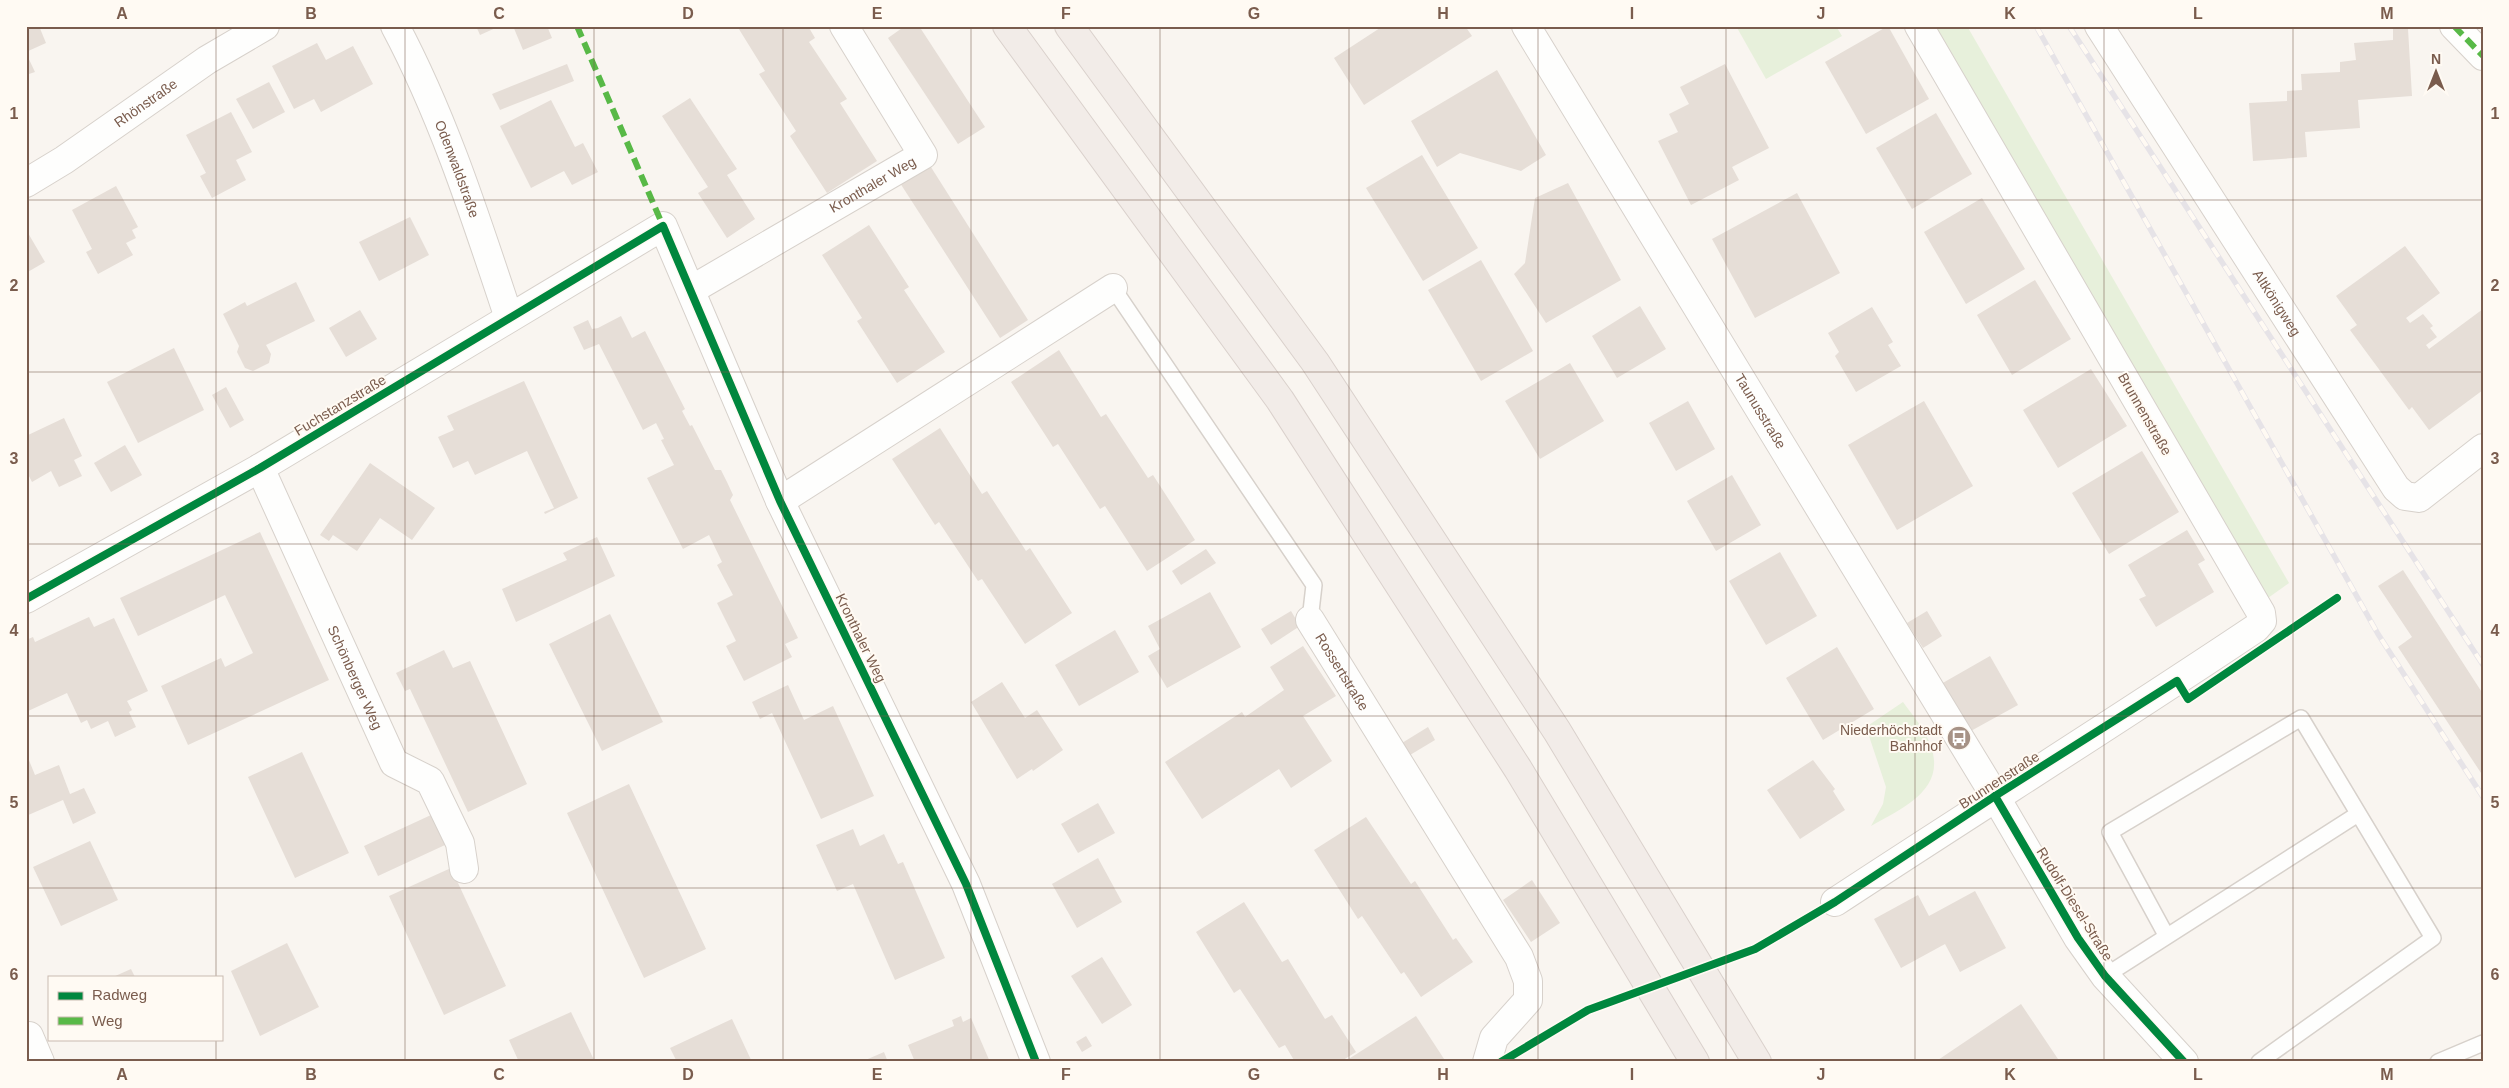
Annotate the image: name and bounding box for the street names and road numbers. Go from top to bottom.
street label: Rhönstraße [111,75,180,130]
street label: Odenwaldstraße [432,118,483,220]
street label: Kronthaler Weg [827,153,919,216]
street label: Altkönigweg [2250,267,2304,339]
street label: Brunnenstraße [2115,370,2175,458]
street label: Fuchstanzstraße [291,371,389,439]
street label: Taunusstraße [1732,371,1790,452]
street label: Kronthaler Weg [833,591,889,685]
street label: Schönberger Weg [325,623,386,732]
street label: Rossertstraße [1312,630,1372,714]
street label: Brunnenstraße [1956,748,2042,812]
street label: Rudolf-Diesel-Straße [2034,844,2117,964]

